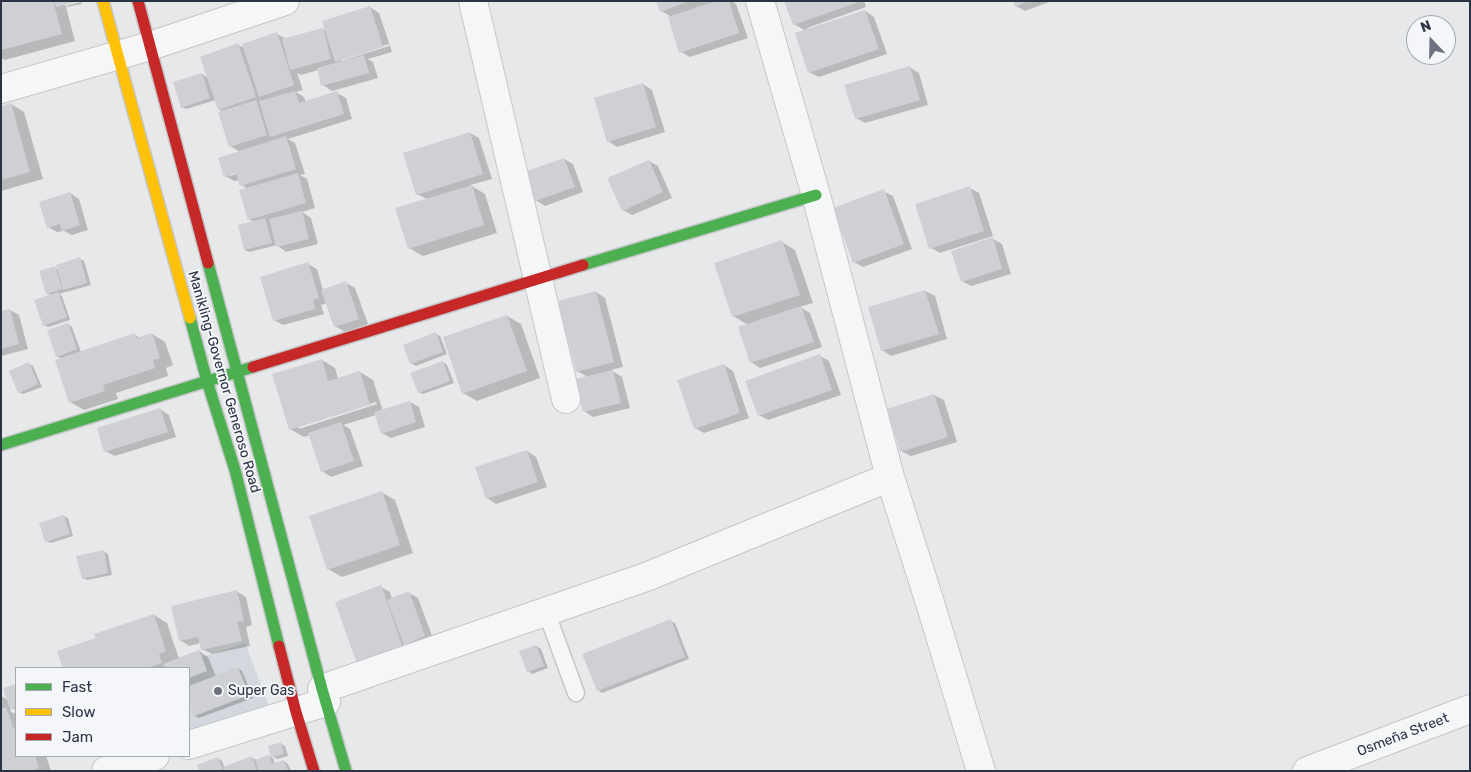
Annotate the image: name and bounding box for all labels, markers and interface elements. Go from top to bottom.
north arrow [1406,15,1456,65]
text: N [1418,17,1434,36]
street label: Manikling-Governor Generoso Road [184,269,264,495]
legend [15,667,190,757]
text: Fast [62,678,92,696]
place label: Super Gas [228,683,294,699]
marker: Super Gas [212,685,224,697]
text: Slow [62,703,95,721]
street label: Osmeña Street [1355,710,1451,760]
text: Jam [62,728,93,746]

